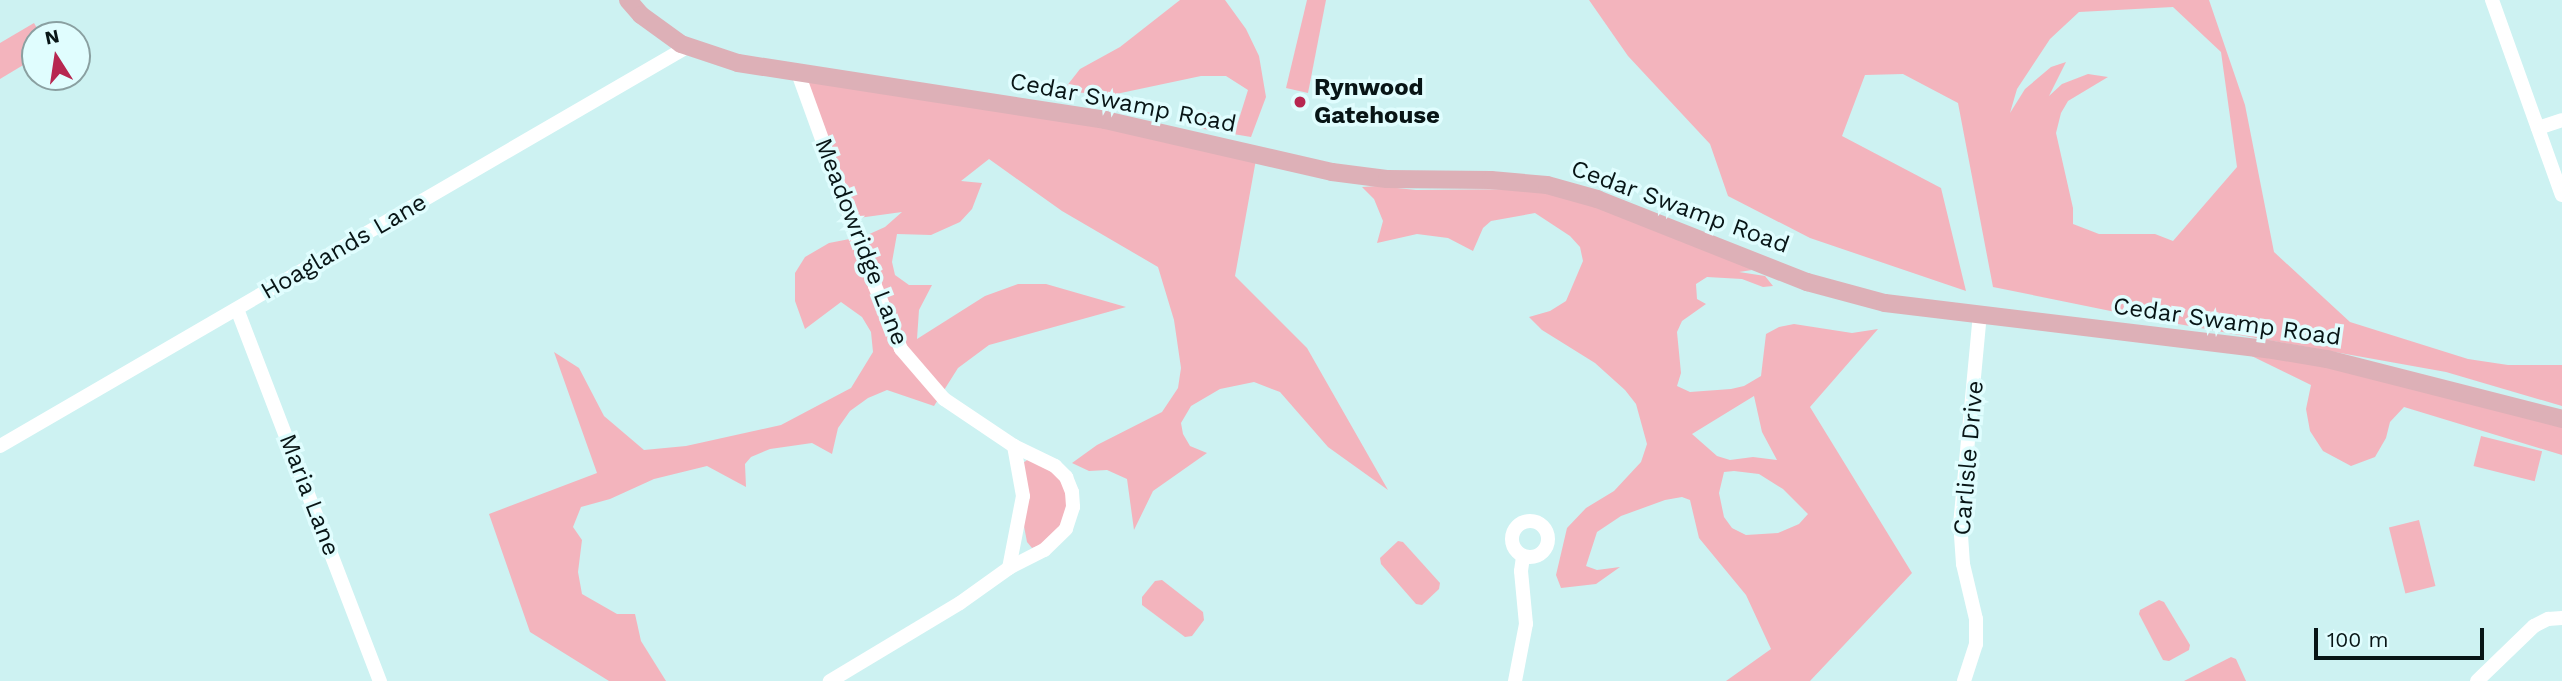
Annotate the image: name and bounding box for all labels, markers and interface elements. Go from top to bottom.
north arrow [21,21,91,91]
text: N [43,24,61,50]
street label: Cedar Swamp Road [1007,67,1239,139]
place label: Rynwood Gatehouse [1314,74,1440,130]
marker: Rynwood Gatehouse [1292,94,1308,110]
street label: Meadowridge Lane [808,134,914,350]
street label: Cedar Swamp Road [1567,154,1793,260]
street label: Hoaglands Lane [256,188,432,306]
street label: Cedar Swamp Road [2111,292,2343,352]
street label: Carlisle Drive [1948,379,1990,537]
street label: Maria Lane [273,430,345,560]
scale bar [2317,614,2487,658]
text: 100 m [2327,627,2389,652]

